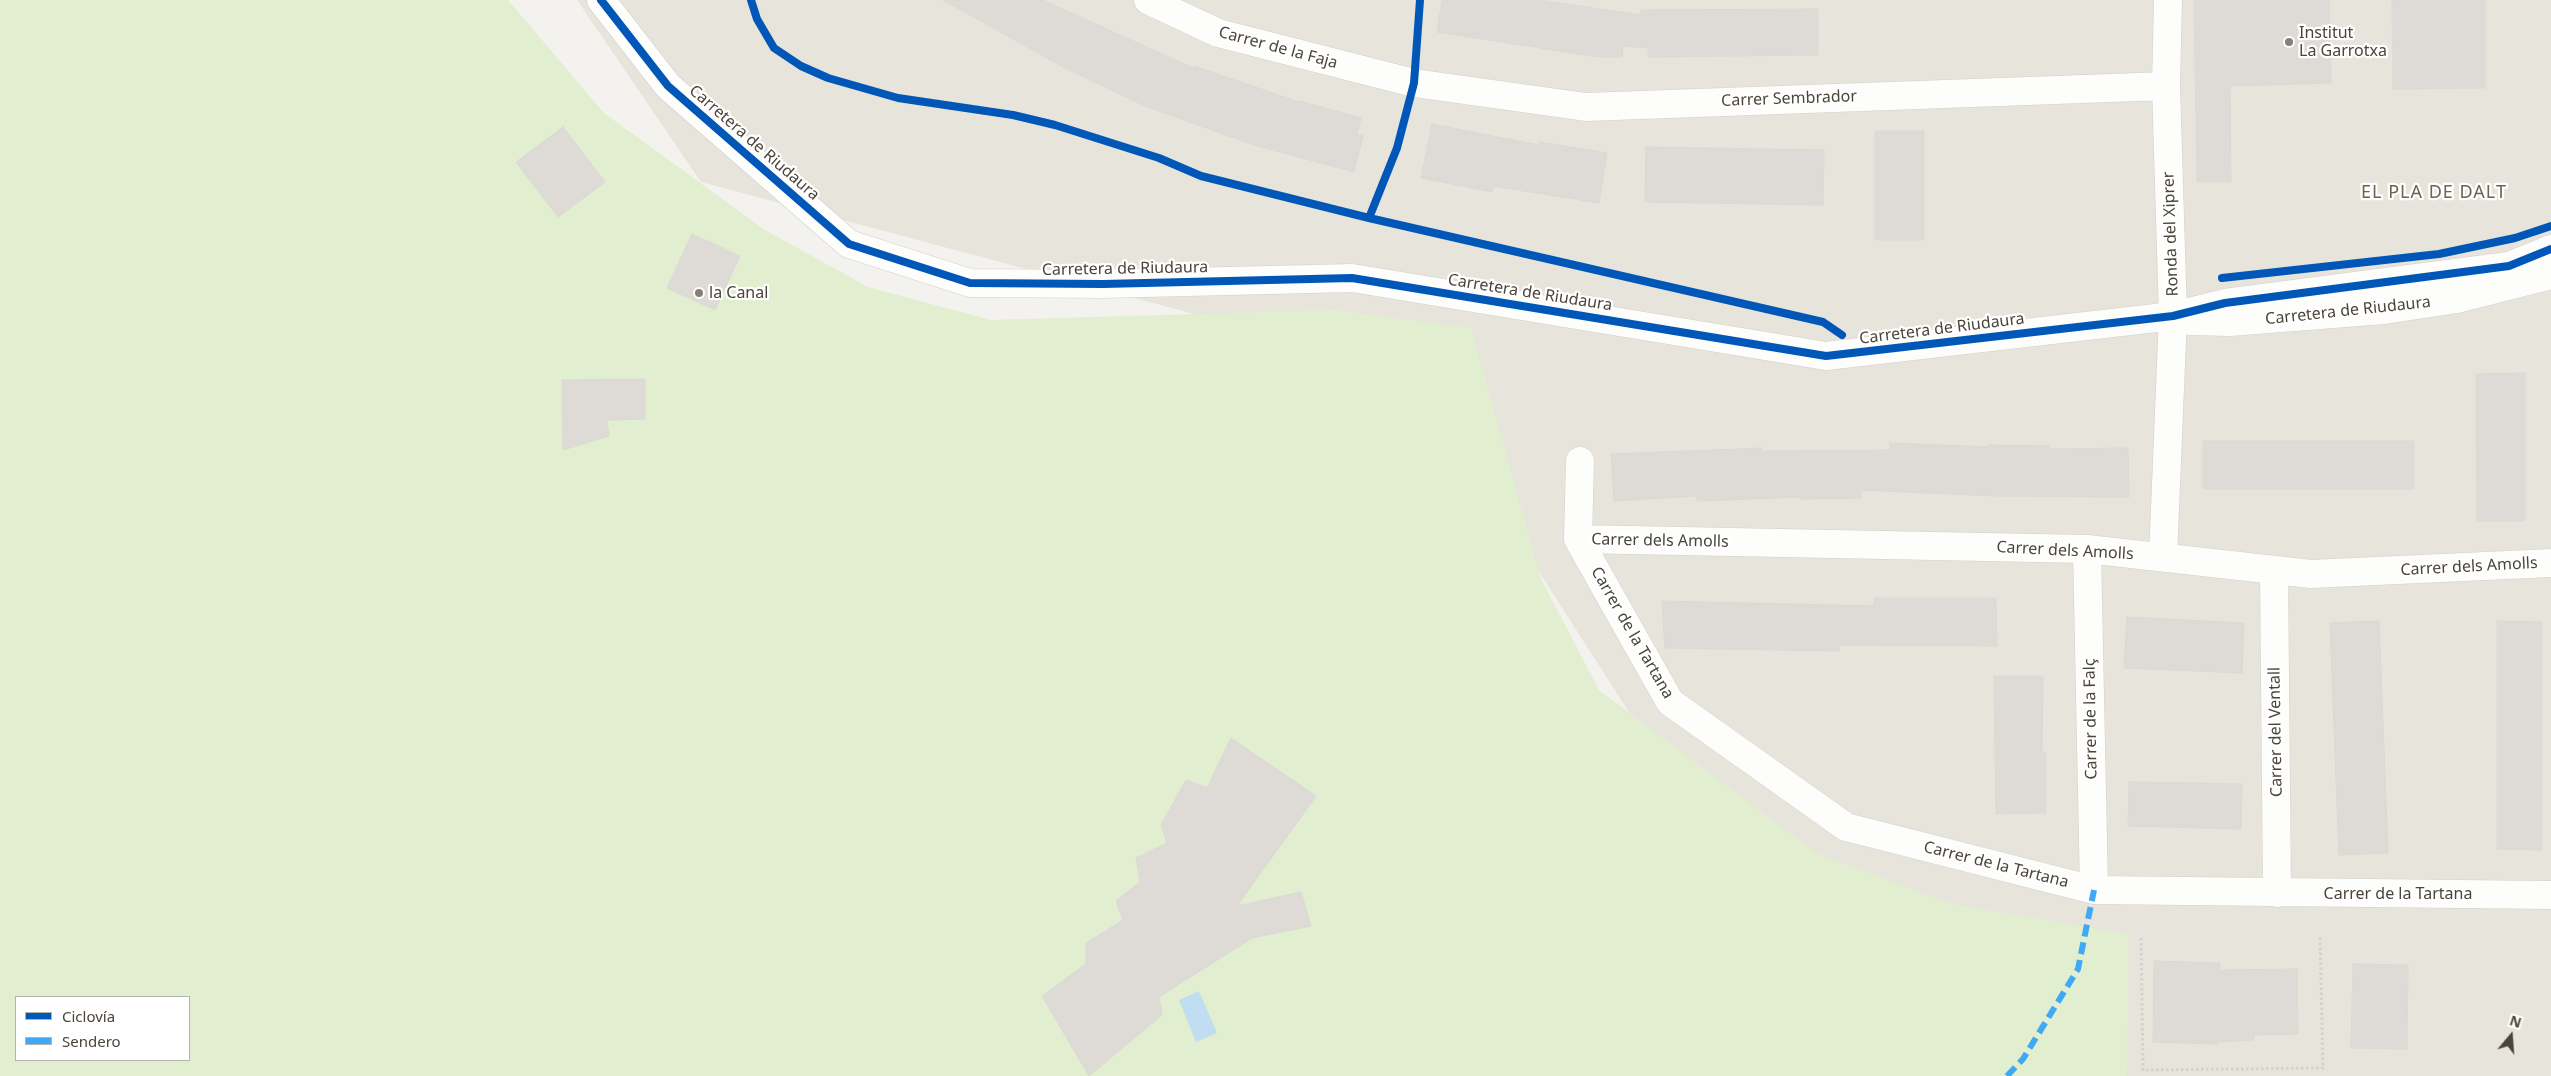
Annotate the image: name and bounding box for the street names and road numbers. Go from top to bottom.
street label: Carrer de la Faja [1216,23,1340,73]
street label: Carretera de Riudaura [685,81,823,205]
street label: Carrer Sembrador [1721,87,1857,111]
street label: Ronda del Xiprer [2159,171,2183,297]
street label: Carretera de Riudaura [1042,258,1208,280]
street label: Carretera de Riudaura [1446,271,1614,315]
street label: Carretera de Riudaura [2264,293,2432,329]
street label: Carretera de Riudaura [1858,309,2026,349]
street label: Carrer dels Amolls [1591,530,1729,552]
street label: Carrer dels Amolls [1996,538,2134,564]
street label: Carrer dels Amolls [2400,554,2538,580]
street label: Carrer de la Tartana [1586,564,1678,702]
street label: Carrer de la Falç [2080,658,2102,780]
street label: Carrer del Ventall [2265,667,2287,797]
street label: Carrer de la Tartana [1921,838,2071,892]
street label: Carrer de la Tartana [2324,884,2472,904]

